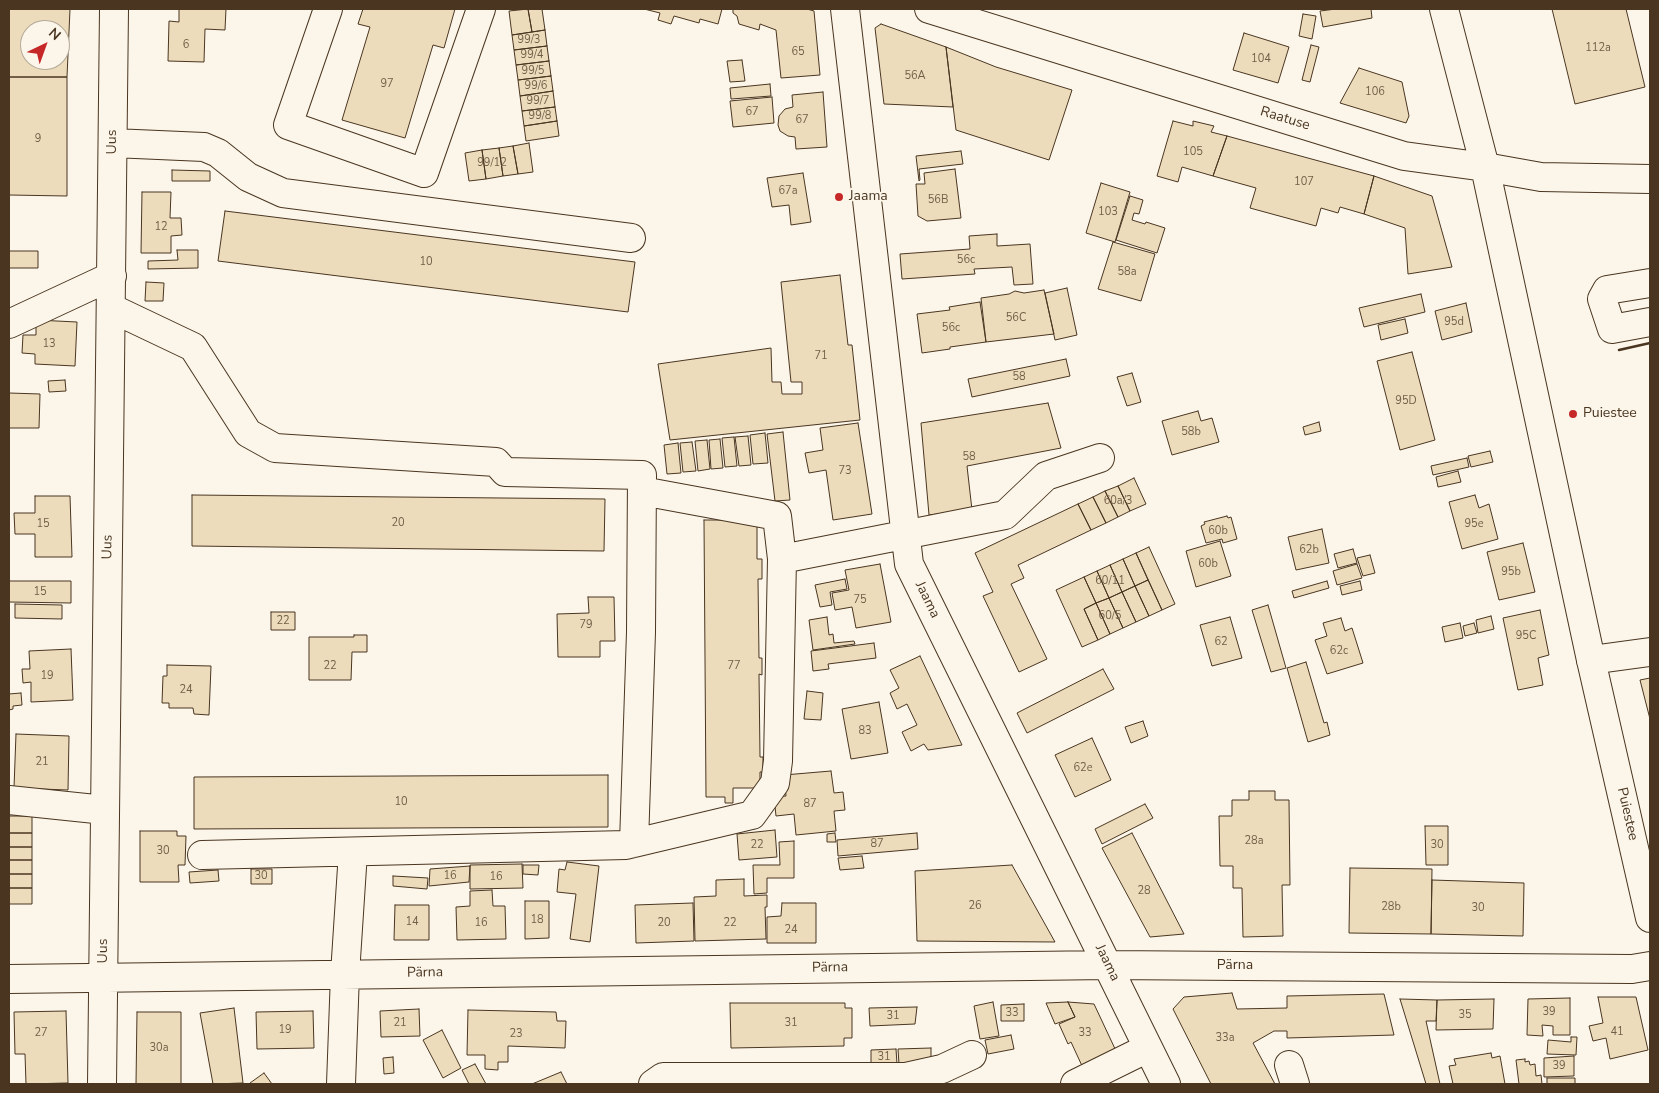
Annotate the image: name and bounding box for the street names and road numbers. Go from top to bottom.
street label: Raatuse [1258,103,1312,135]
street label: Uus [105,130,121,154]
street label: Uus [99,534,117,560]
street label: Jaama [911,579,943,621]
street label: Puiestee [1613,786,1641,842]
street label: Uus [96,939,112,963]
street label: Jaama [1091,942,1123,984]
street label: Pärna [1217,958,1253,974]
street label: Pärna [812,959,848,977]
street label: Pärna [407,964,443,982]

